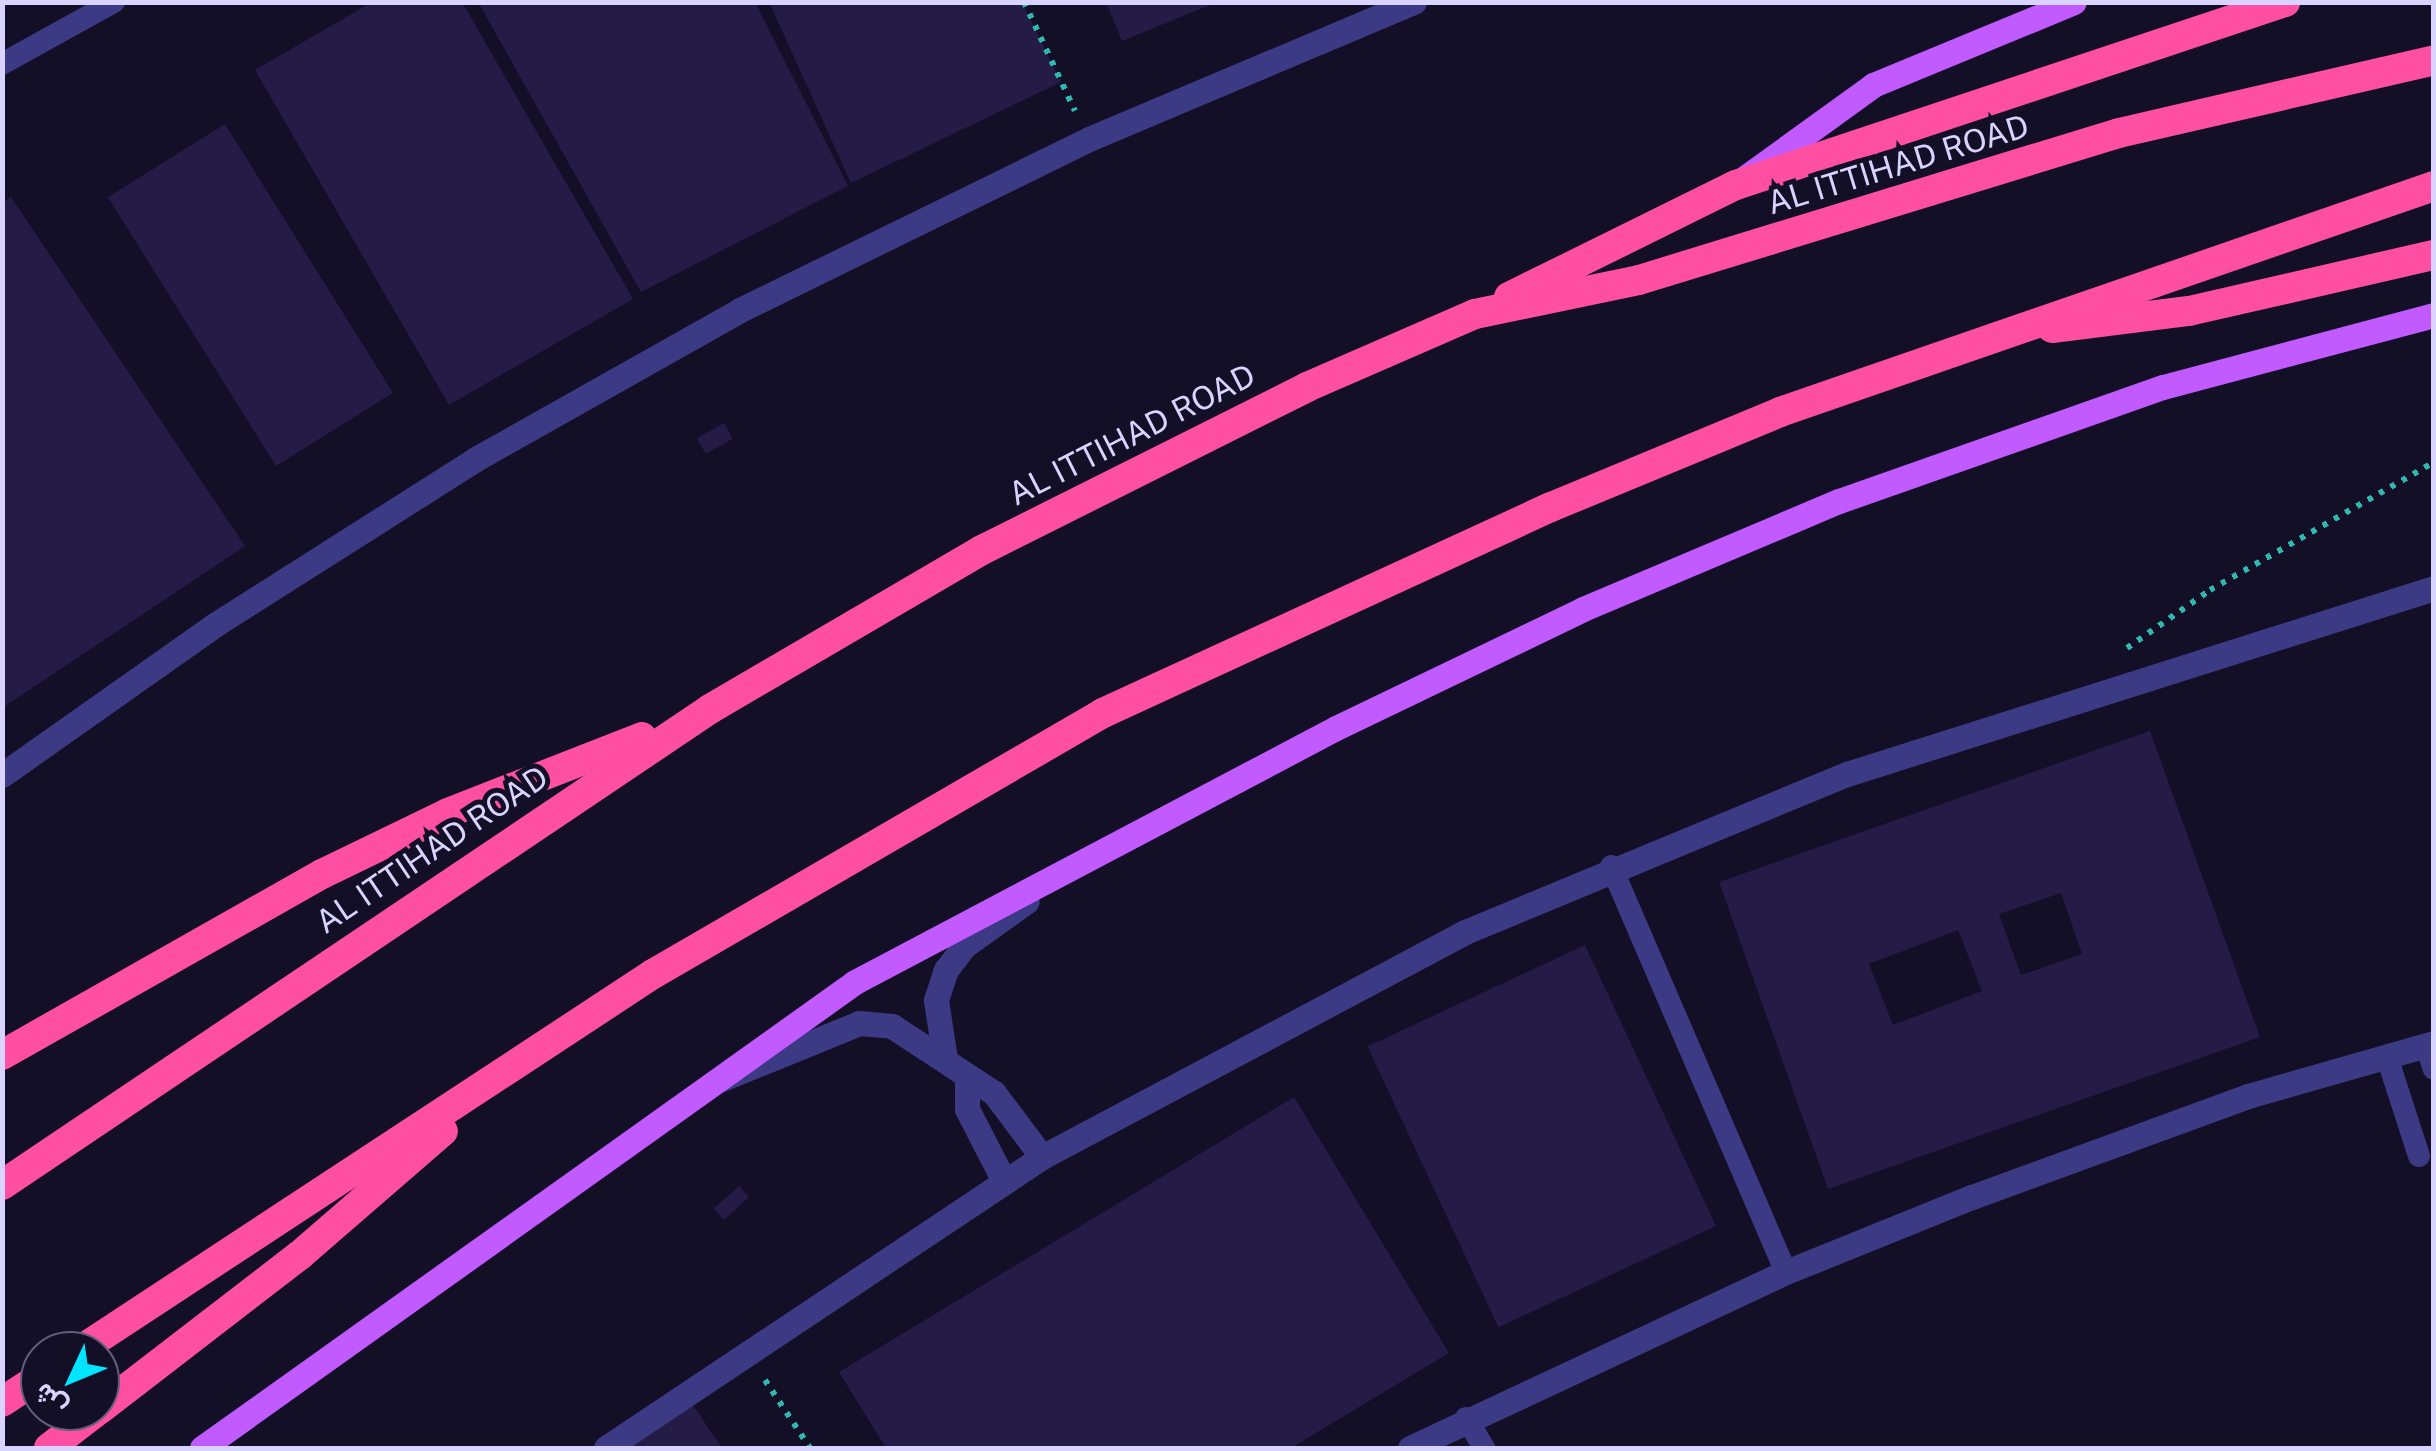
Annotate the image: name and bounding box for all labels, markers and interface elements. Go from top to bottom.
street label: AL ITTIHAD ROAD [1762,107,2034,223]
street label: AL ITTIHAD ROAD [1002,356,1262,514]
street label: AL ITTIHAD ROAD [309,758,555,942]
north arrow [20,1331,120,1431]
text: ش [26,1377,73,1424]

